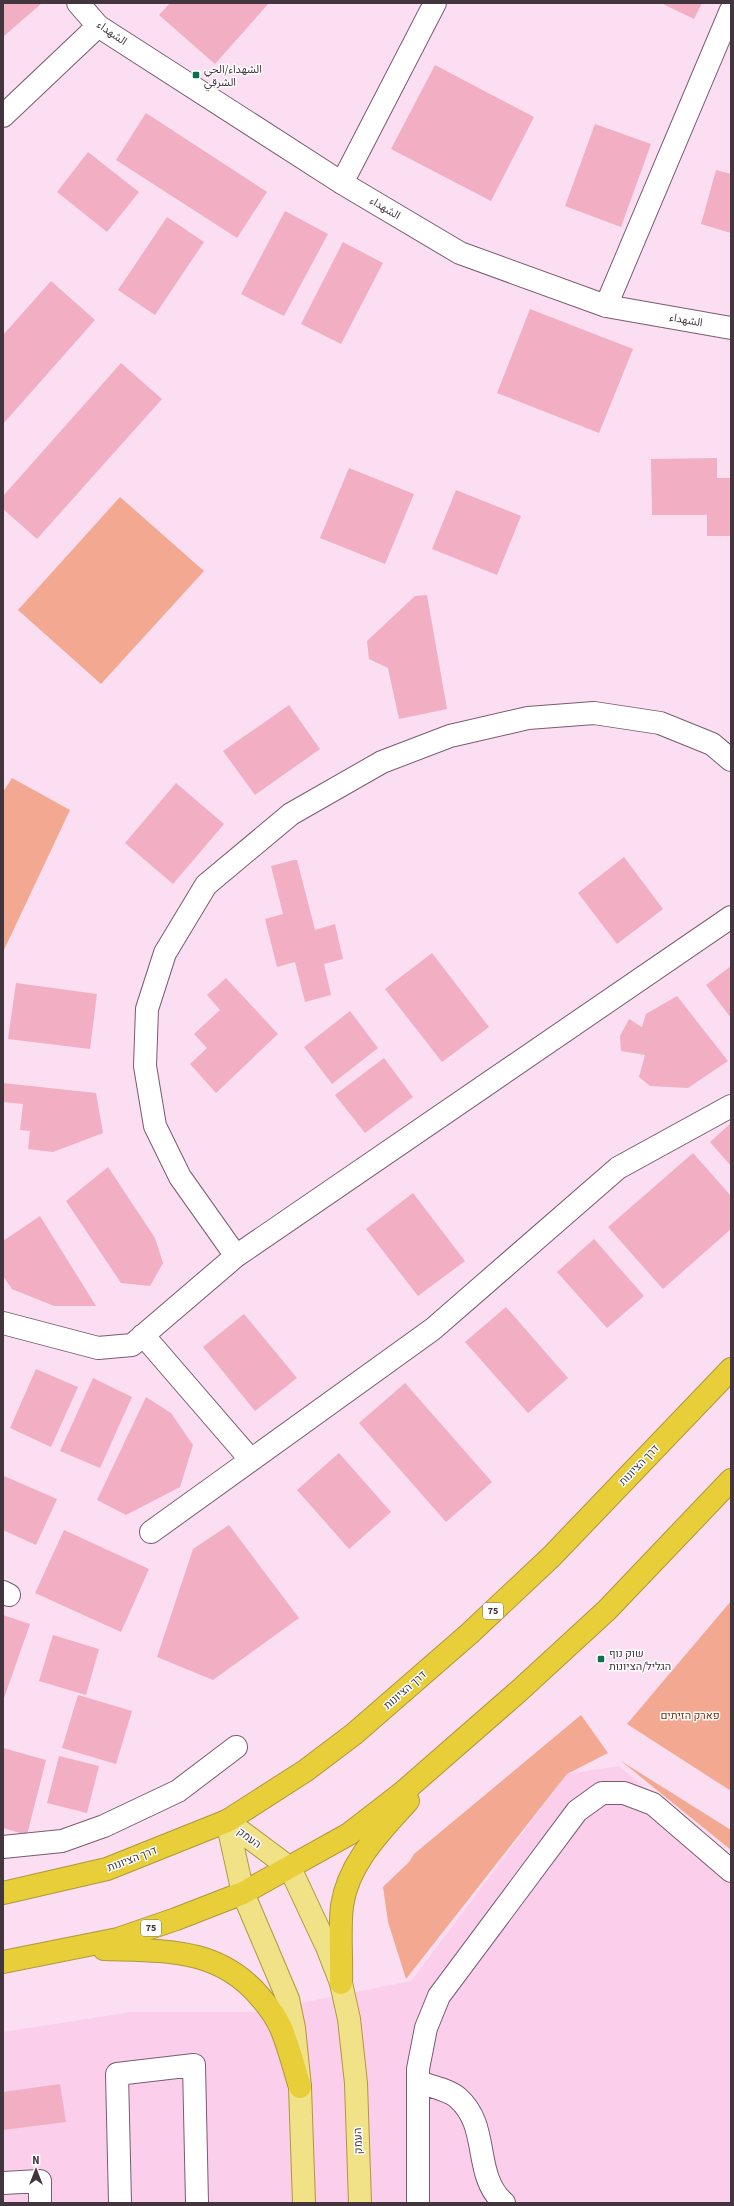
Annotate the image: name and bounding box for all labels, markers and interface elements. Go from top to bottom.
street label: الشهداء [94,17,130,49]
place label: الشهداء/الحي الشرقي [204,62,262,91]
marker: الشهداء/الحي الشرقي [191,70,201,80]
street label: الشهداء [367,193,403,223]
street label: الشهداء [668,310,704,330]
street label: דרך הציונות [616,1441,663,1489]
road number: 75 [483,1603,503,1619]
place label: שוק נוף הגליל/הציונות [609,1646,671,1674]
marker: שוק נוף הגליל/הציונות [596,1654,606,1664]
street label: דרך הציונות [380,1667,430,1713]
park label: פארק הזיתים [660,1708,720,1723]
street label: העמק [234,1824,264,1852]
street label: דרך הציונות [105,1843,159,1875]
road number: 75 [141,1920,161,1936]
street label: העמק [350,2127,366,2155]
north arrow [16,2150,56,2190]
text: N [32,2153,40,2168]

